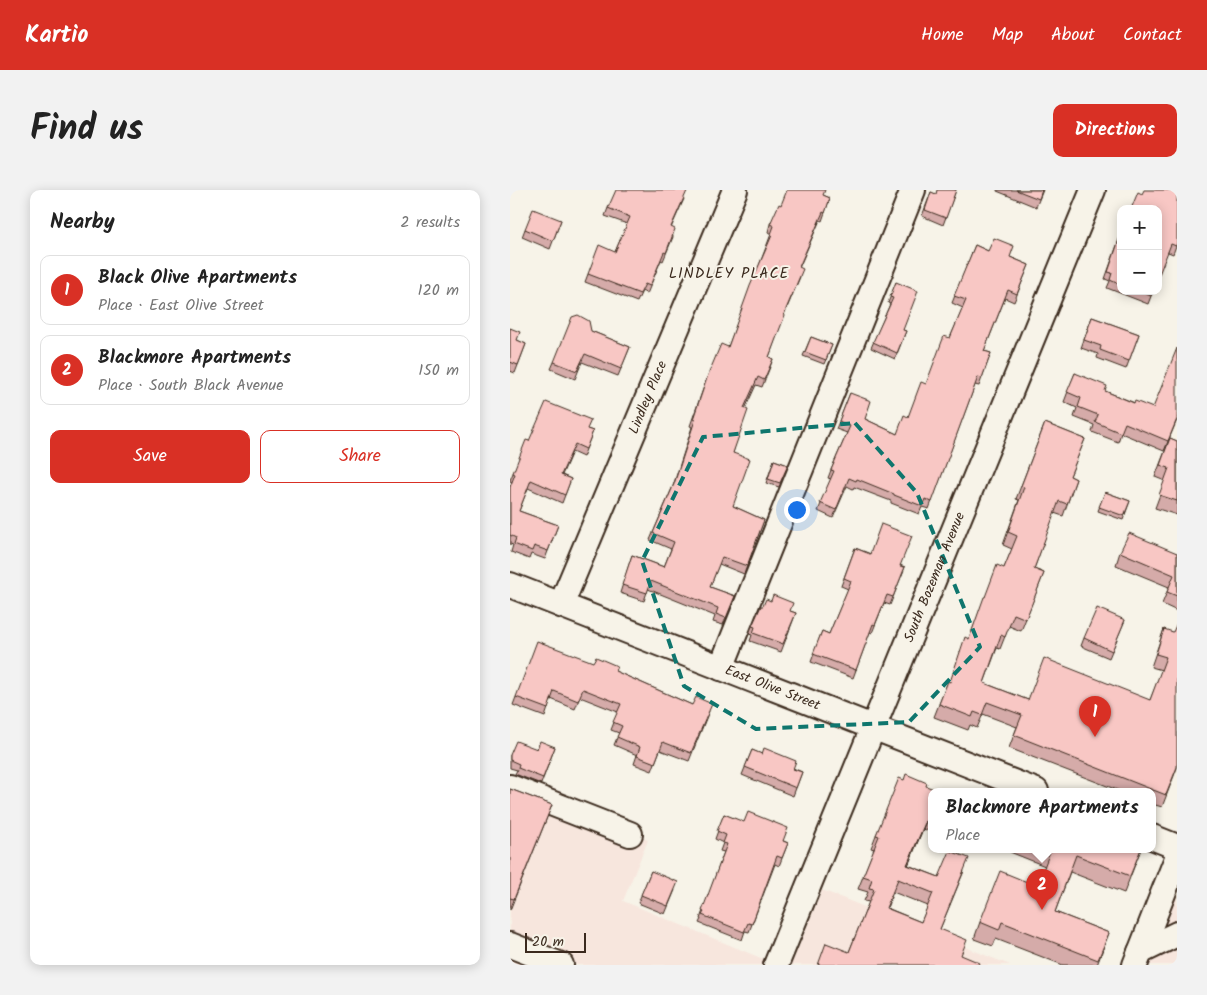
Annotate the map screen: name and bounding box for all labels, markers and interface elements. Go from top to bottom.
text: Kartio [25,16,88,55]
text: Home [921,21,964,50]
text: Map [992,21,1023,50]
text: About [1051,21,1095,50]
text: Contact [1123,21,1182,50]
text: Find us [30,102,143,158]
button: Directions [1053,104,1177,157]
map controls [1117,205,1162,295]
button: + [1117,205,1162,250]
text: Nearby [50,206,115,239]
text: 2 results [400,210,460,235]
button: − [1117,250,1162,295]
district label: LINDLEY PLACE [669,262,789,286]
text: Black Olive Apartments [98,263,297,293]
text: 1 [65,278,69,303]
text: 120 m [418,278,459,303]
text: Place · East Olive Street [98,293,264,318]
text: Blackmore Apartments [98,343,291,373]
street label: Lindley Place [623,357,673,438]
text: 2 [62,358,72,383]
text: 150 m [418,358,459,383]
text: Place · South Black Avenue [98,373,283,398]
button: Save [50,430,250,483]
button: Share [260,430,460,483]
your location [784,497,810,523]
street label: South Bozeman Avenue [898,508,971,646]
street label: East Olive Street [722,659,824,717]
pin: 1 [1079,696,1111,737]
popup [928,788,1156,853]
text: Blackmore Apartments [945,793,1139,823]
text: Place [945,823,980,848]
pin: 2 [1026,869,1058,910]
scale bar [525,930,586,953]
text: 20 m [532,931,564,953]

